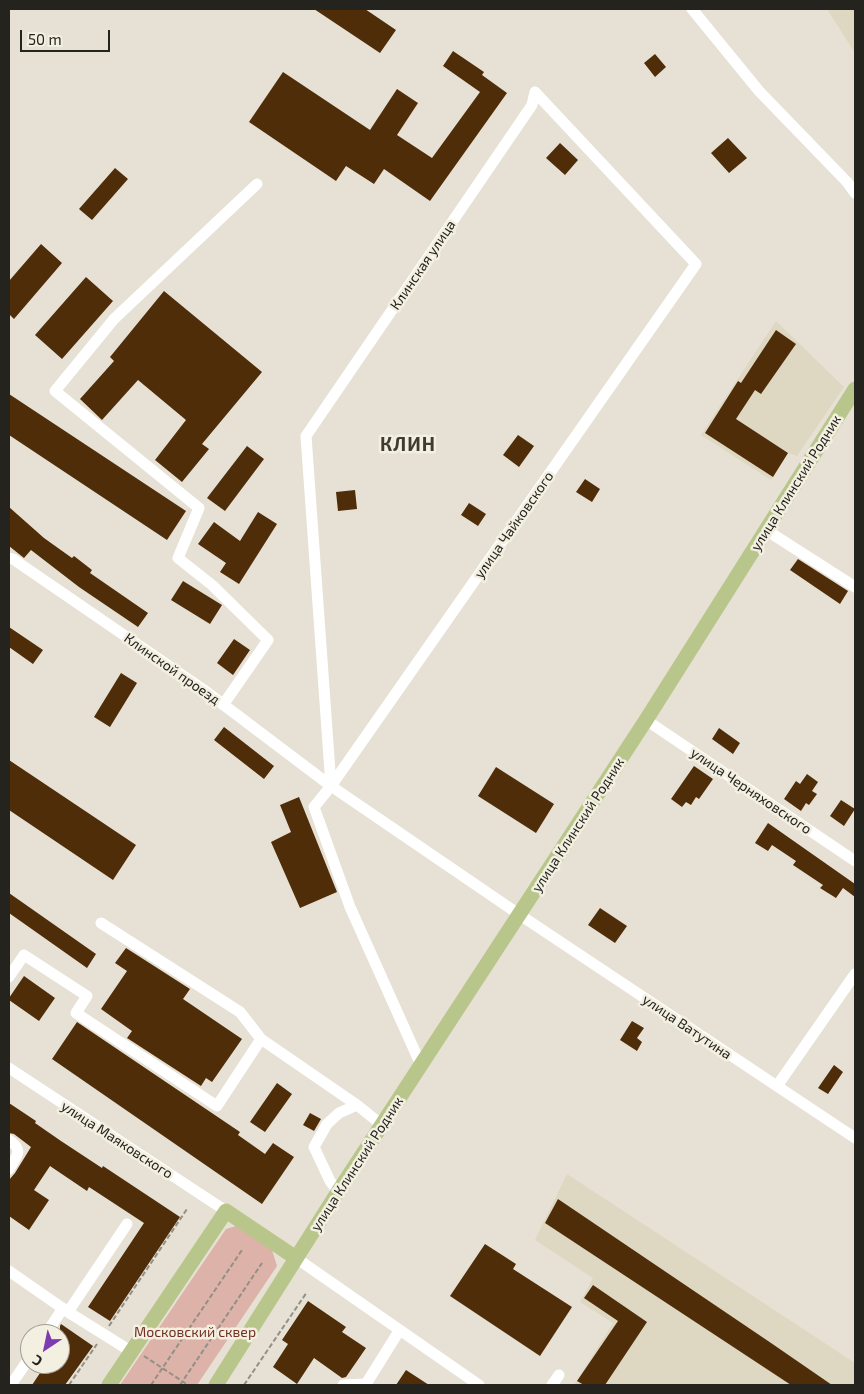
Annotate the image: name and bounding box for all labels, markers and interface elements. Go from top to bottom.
scale bar [22,20,112,52]
text: 50 m [28,30,62,48]
street label: Клинская улица [387,217,459,313]
street label: улица Клинский Родник [747,412,845,554]
district label: КЛИН [380,434,436,456]
street label: улица Чайковского [471,468,557,582]
street label: Клинской проезд [121,630,223,708]
street label: улица Черняховского [687,744,815,838]
street label: улица Клинский Родник [528,755,628,895]
street label: улица Ватутина [639,991,735,1063]
street label: улица Клинский Родник [307,1094,407,1234]
street label: улица Маяковского [58,1098,176,1182]
north arrow [20,1324,70,1374]
park label: Московский сквер [134,1324,256,1340]
text: С [29,1352,45,1370]

